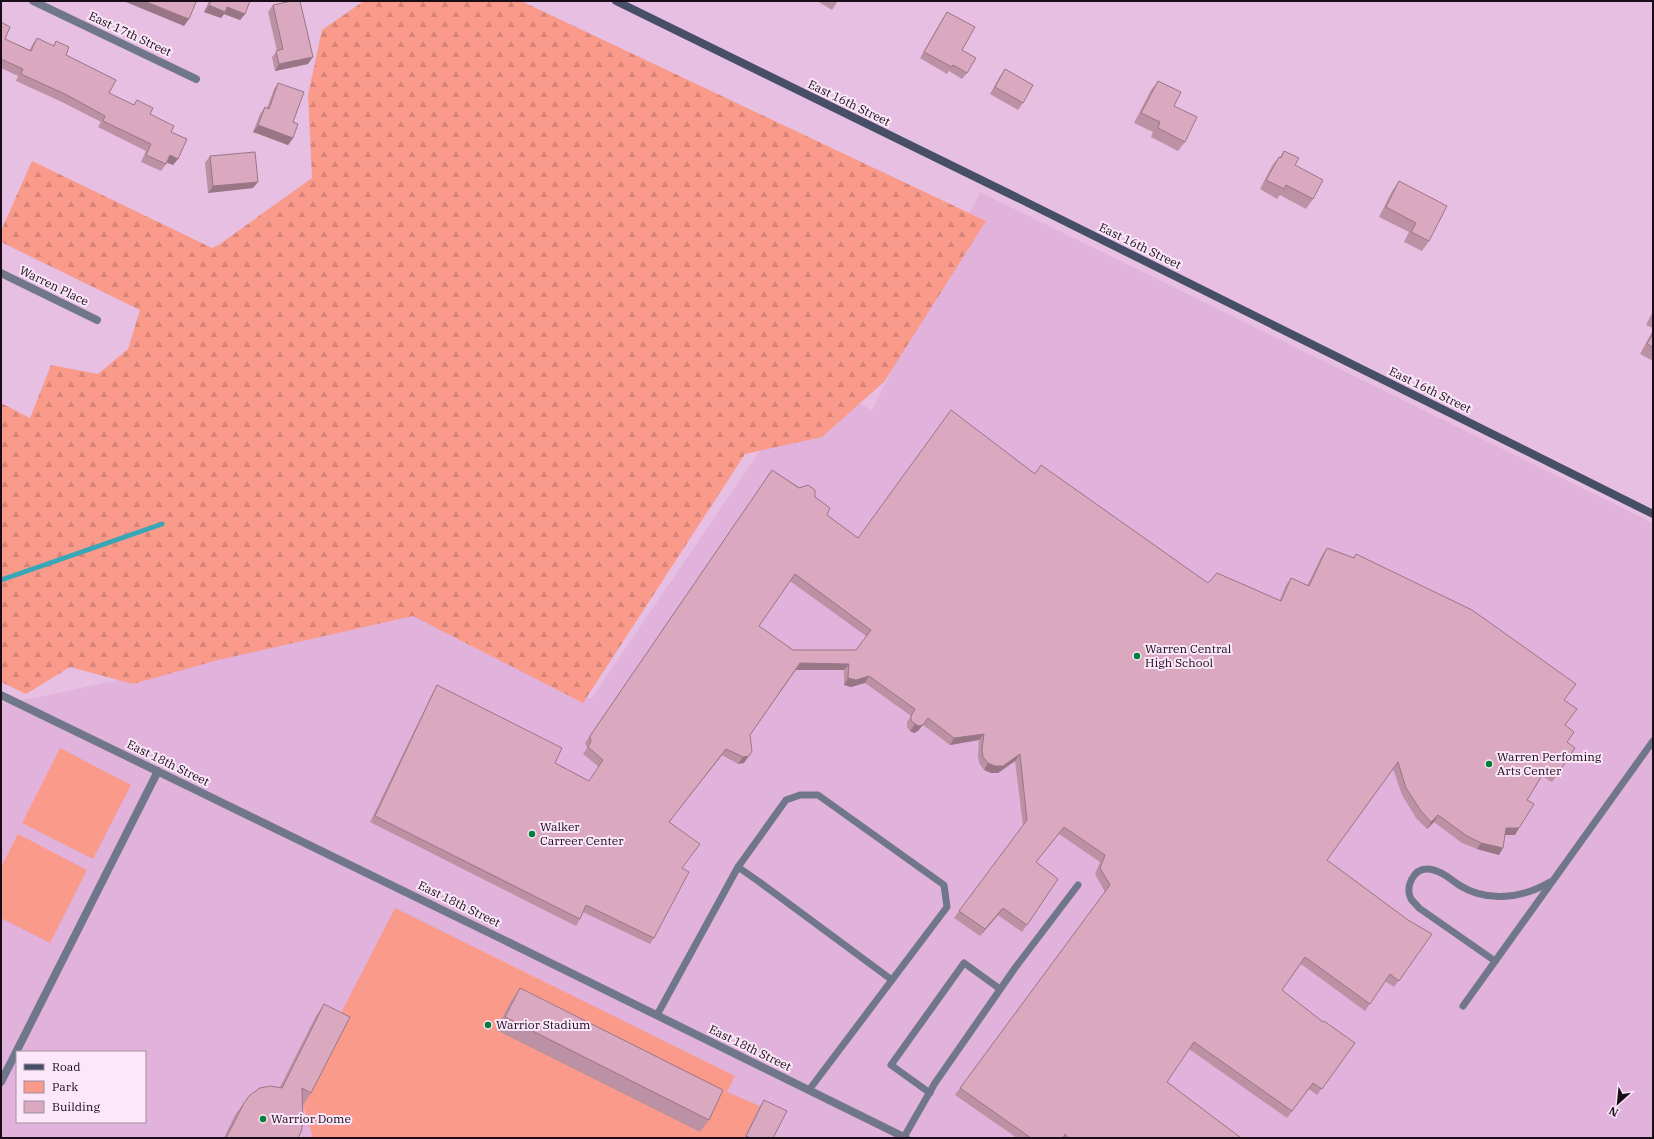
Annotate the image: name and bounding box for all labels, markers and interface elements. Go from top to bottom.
street label: East 17th Street [86,8,174,59]
street label: East 16th Street [806,76,893,129]
street label: East 16th Street [1097,219,1184,272]
street label: Warren Place [17,262,91,309]
street label: East 16th Street [1387,363,1474,416]
place label: Warren Central High School [1145,641,1232,670]
marker: Warren Central High School [1132,651,1142,661]
street label: East 18th Street [125,736,212,789]
place label: Warren Perfoming Arts Center [1497,749,1602,778]
marker: Warren Perfoming Arts Center [1484,759,1494,769]
place label: Walker Carreer Center [540,819,624,848]
marker: Walker Carreer Center [527,829,537,839]
street label: East 18th Street [416,877,503,930]
place label: Warrior Stadium [496,1017,591,1032]
marker: Warrior Stadium [483,1020,493,1030]
street label: East 18th Street [707,1021,794,1074]
legend [16,1051,146,1123]
text: Road [52,1059,81,1074]
text: Park [52,1079,78,1094]
north arrow [1598,1083,1638,1123]
text: Building [52,1099,100,1114]
text: N [1606,1104,1621,1120]
place label: Warrior Dome [271,1111,351,1126]
marker: Warrior Dome [258,1114,268,1124]

